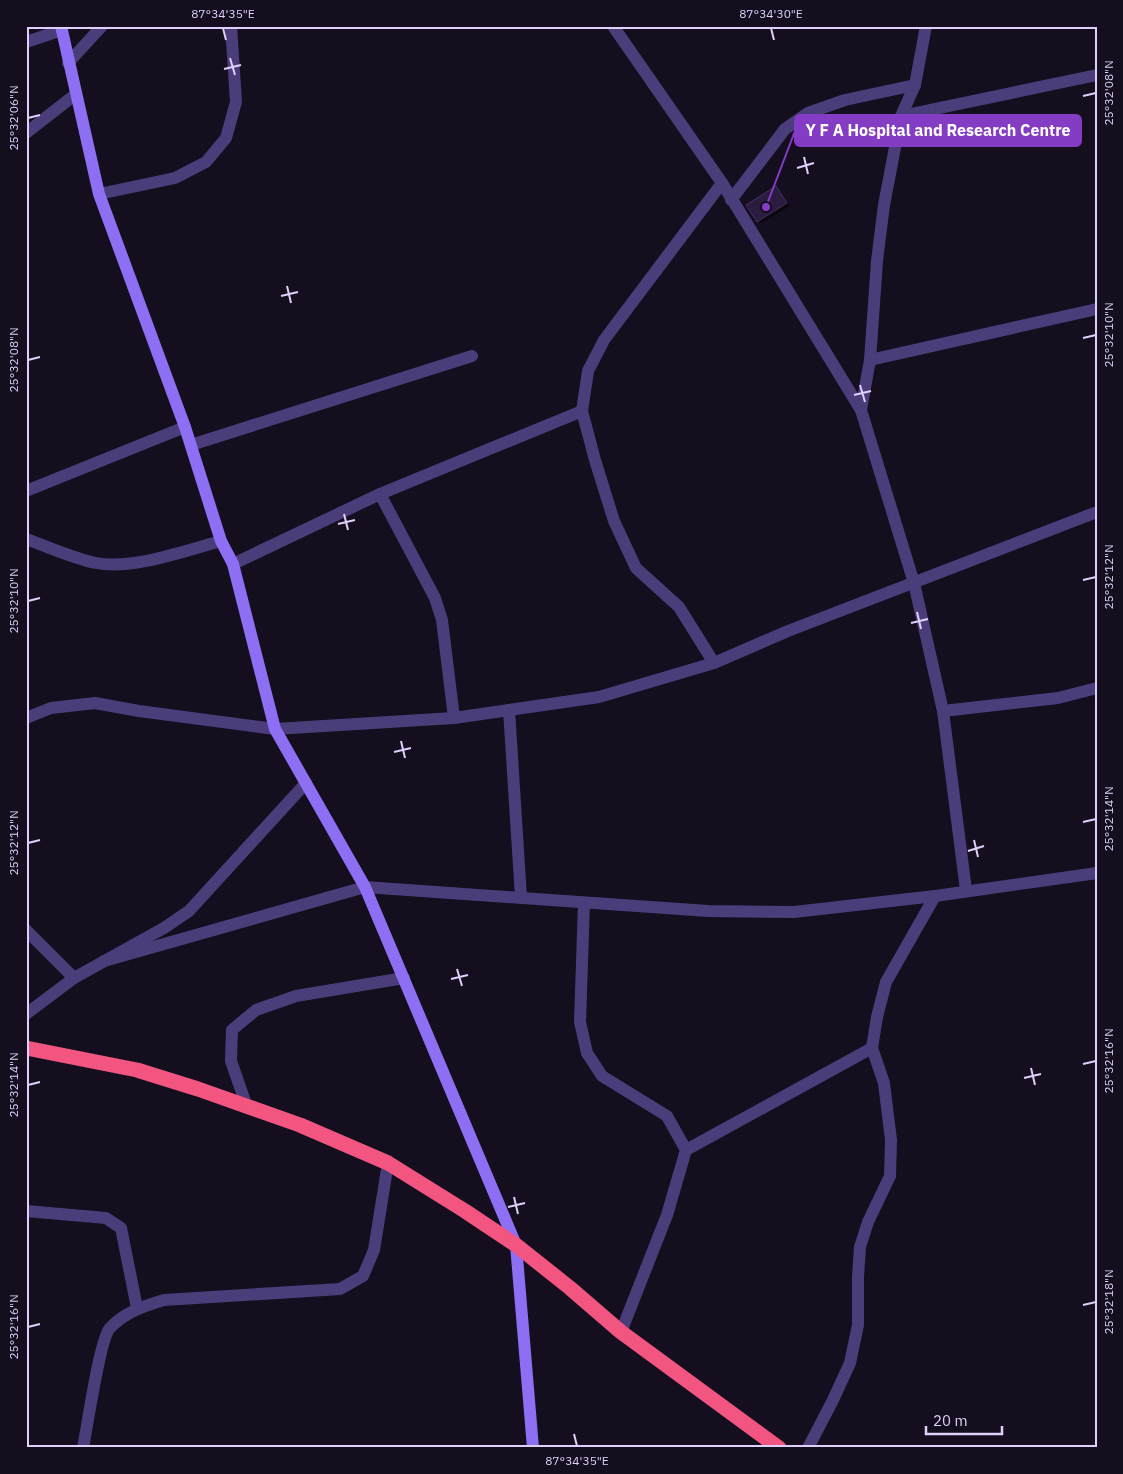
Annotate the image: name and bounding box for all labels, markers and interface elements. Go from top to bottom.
text: 87°34'35"E [191,6,255,21]
text: 87°34'30"E [739,6,803,21]
text: 25°32'08"N [1101,60,1116,126]
text: 25°32'06"N [6,85,21,151]
callout: Y F A Hospital and Research Centre [795,115,1081,146]
text: Y F A Hospital and Research Centre [805,120,1071,140]
text: 25°32'10"N [1101,302,1116,368]
text: 25°32'08"N [6,327,21,393]
text: 25°32'12"N [1101,544,1116,610]
text: 25°32'10"N [6,568,21,634]
text: 25°32'14"N [1101,786,1116,852]
text: 25°32'12"N [6,810,21,876]
text: 25°32'16"N [1101,1028,1116,1094]
text: 25°32'14"N [6,1052,21,1118]
text: 25°32'18"N [1101,1269,1116,1335]
text: 25°32'16"N [6,1294,21,1360]
scale bar [926,1404,1002,1436]
text: 20 m [933,1411,968,1430]
text: 87°34'35"E [545,1453,609,1468]

